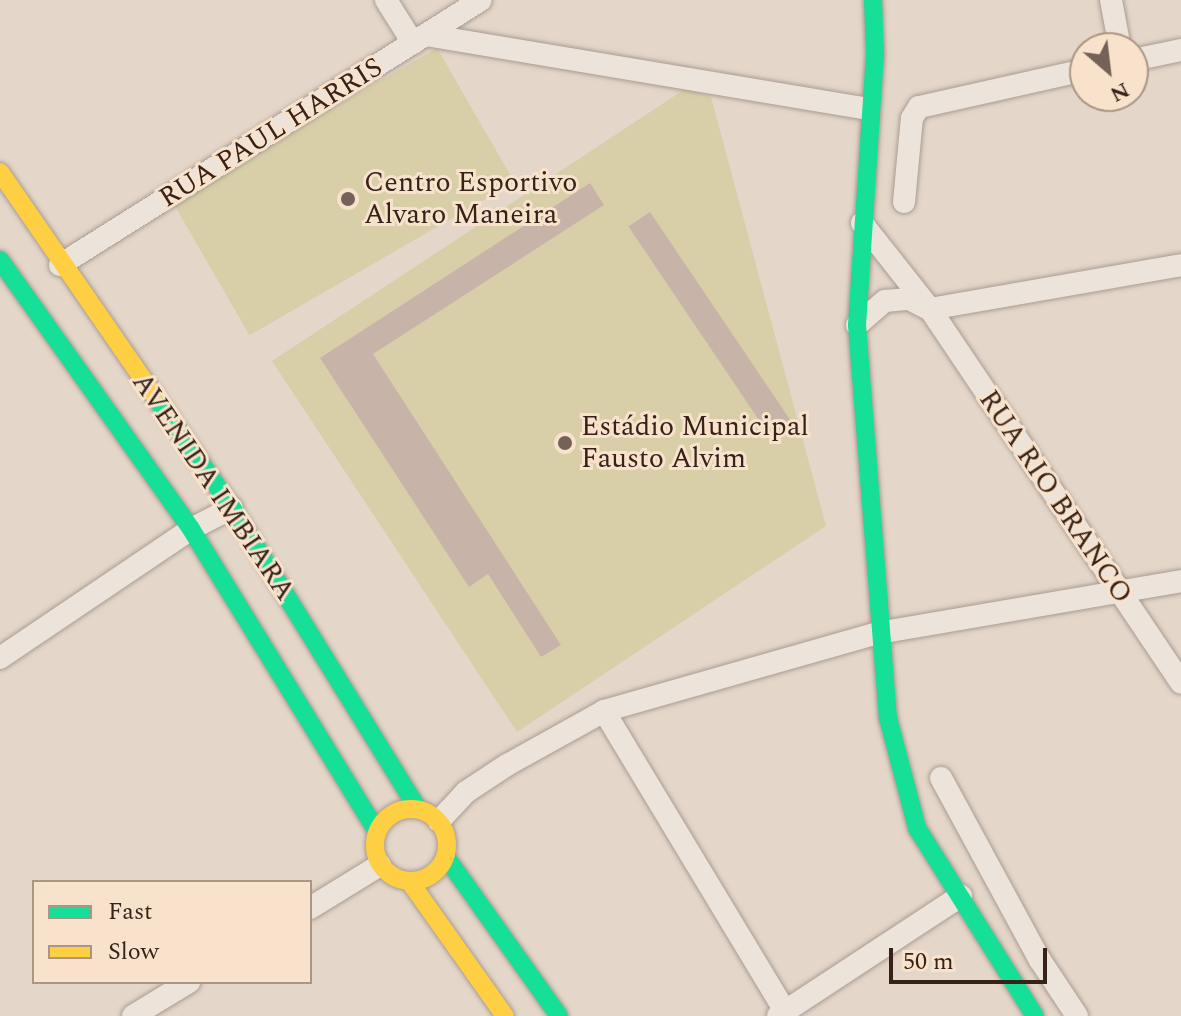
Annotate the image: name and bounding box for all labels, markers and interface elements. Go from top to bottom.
north arrow [1069,32,1149,112]
street label: RUA PAUL HARRIS [153,51,389,215]
text: N [1104,73,1135,111]
place label: Centro Esportivo Alvaro Maneira [364,166,577,232]
marker: Centro Esportivo Alvaro Maneira [339,190,357,208]
street label: AVENIDA IMBIARA [124,367,302,607]
street label: RUA RIO BRANCO [971,384,1139,610]
place label: Estádio Municipal Fausto Alvim [581,410,809,476]
marker: Estádio Municipal Fausto Alvim [556,434,574,452]
legend [32,880,312,984]
text: Fast [108,894,153,930]
scale bar [893,932,1051,982]
text: Slow [108,934,159,970]
text: 50 m [903,944,954,980]

